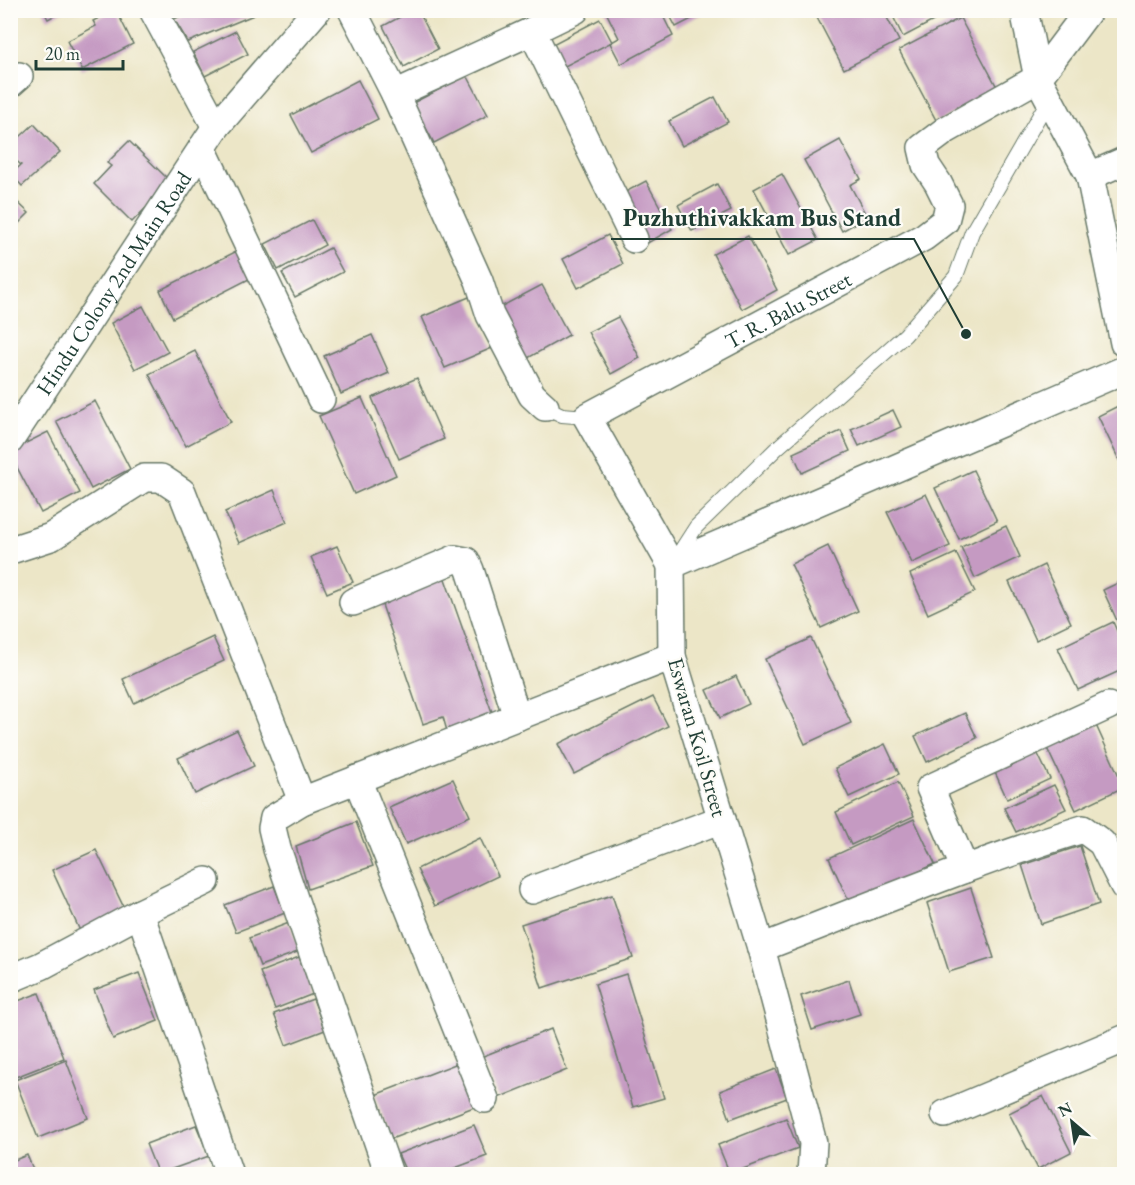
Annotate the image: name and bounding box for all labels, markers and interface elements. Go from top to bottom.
scale bar [36,33,123,71]
text: 20 m [45,42,80,65]
street label: Hindu Colony 2nd Main Road [29,165,199,401]
callout: Puzhuthivakkam Bus Stand [611,197,914,239]
text: Puzhuthivakkam Bus Stand [623,202,902,233]
street label: T. R. Balu Street [720,265,856,356]
street label: Eswaran Koil Street [661,654,734,820]
north arrow [1042,1092,1102,1152]
text: N [1054,1097,1076,1122]

